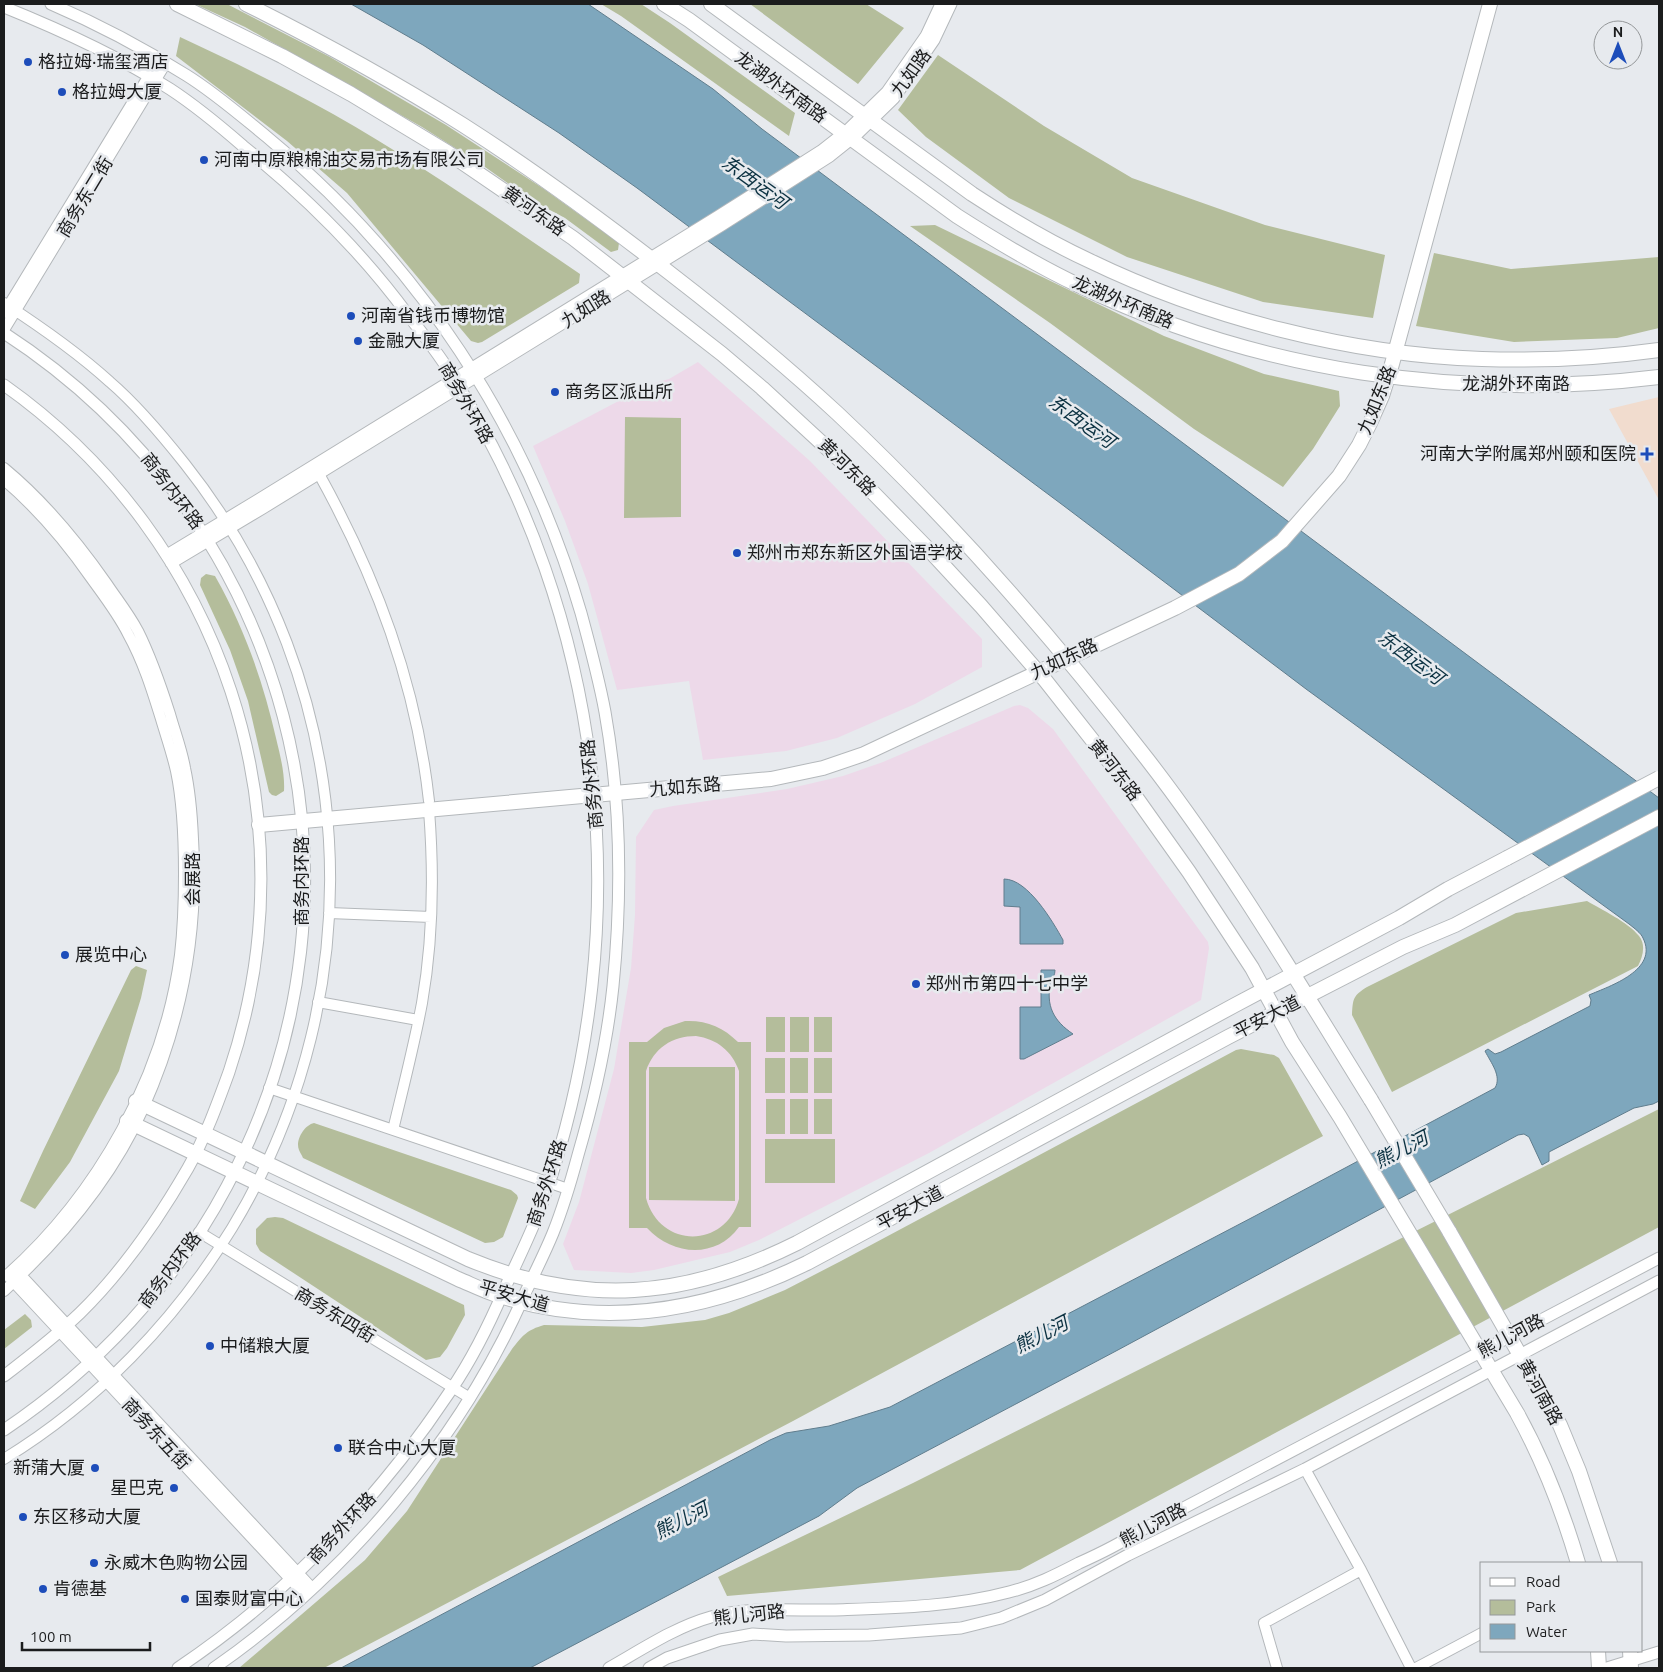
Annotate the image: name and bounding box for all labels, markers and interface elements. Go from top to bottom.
north arrow [1593,20,1643,70]
text: N [1613,24,1623,40]
street label: 九如路 [886,45,934,100]
street label: 龙湖外环南路 [732,46,831,126]
place label: 格拉姆·瑞玺酒店 [38,51,168,71]
marker: 格拉姆·瑞玺酒店 [22,56,34,68]
place label: 格拉姆大厦 [72,81,162,101]
marker: 格拉姆大厦 [56,86,68,98]
place label: 河南中原粮棉油交易市场有限公司 [214,149,484,169]
water label: 东西运河 [718,151,795,216]
street label: 商务东二街 [52,153,116,240]
marker: 河南中原粮棉油交易市场有限公司 [198,154,210,166]
street label: 黄河东路 [499,181,570,239]
street label: 龙湖外环南路 [1070,271,1177,331]
street label: 九如路 [557,285,614,331]
place label: 河南省钱币博物馆 [361,305,505,325]
marker: 河南省钱币博物馆 [345,310,357,322]
place label: 金融大厦 [368,330,440,350]
marker: 金融大厦 [352,335,364,347]
street label: 商务外环路 [436,359,498,446]
street label: 九如东路 [1353,363,1399,437]
street label: 龙湖外环南路 [1462,373,1570,393]
place label: 商务区派出所 [565,381,673,401]
marker: 商务区派出所 [549,386,561,398]
water label: 东西运河 [1045,390,1122,455]
street label: 黄河东路 [815,434,880,499]
place label: 河南大学附属郑州颐和医院 [1420,443,1636,463]
marker: 河南大学附属郑州颐和医院 [1640,447,1654,461]
street label: 商务内环路 [138,448,208,532]
place label: 郑州市郑东新区外国语学校 [747,542,963,562]
marker: 郑州市郑东新区外国语学校 [731,547,743,559]
water label: 东西运河 [1374,625,1451,691]
street label: 九如东路 [1027,634,1100,682]
street label: 黄河东路 [1086,735,1146,804]
street label: 商务外环路 [576,738,606,830]
street label: 九如东路 [648,773,722,799]
street label: 商务内环路 [291,836,311,926]
street label: 会展路 [182,852,202,906]
place label: 展览中心 [75,944,147,964]
marker: 展览中心 [59,949,71,961]
place label: 郑州市第四十七中学 [926,973,1088,993]
marker: 郑州市第四十七中学 [910,978,922,990]
street label: 平安大道 [1230,991,1303,1041]
water label: 熊儿河 [1371,1124,1435,1172]
street label: 商务外环路 [523,1137,569,1229]
street label: 平安大道 [873,1181,946,1233]
street label: 商务内环路 [134,1227,204,1311]
street label: 平安大道 [477,1276,552,1315]
street label: 商务东四街 [292,1282,379,1346]
water label: 熊儿河 [1011,1309,1075,1357]
street label: 熊儿河路 [1474,1309,1547,1361]
place label: 中储粮大厦 [220,1335,310,1355]
marker: 中储粮大厦 [204,1340,216,1352]
street label: 黄河南路 [1515,1355,1567,1428]
street label: 商务东五街 [119,1394,195,1473]
place label: 联合中心大厦 [348,1437,456,1457]
marker: 联合中心大厦 [332,1442,344,1454]
place label: 新蒲大厦 [13,1457,85,1477]
marker: 新蒲大厦 [89,1462,101,1474]
place label: 星巴克 [110,1477,164,1497]
marker: 星巴克 [168,1482,180,1494]
street label: 商务外环路 [303,1488,379,1567]
water label: 熊儿河 [651,1495,715,1543]
street label: 熊儿河路 [1116,1498,1189,1550]
place label: 东区移动大厦 [33,1506,141,1526]
marker: 东区移动大厦 [17,1511,29,1523]
place label: 永威木色购物公园 [104,1552,248,1572]
marker: 永威木色购物公园 [88,1557,100,1569]
legend [1480,1562,1643,1652]
text: Road [1526,1573,1561,1590]
place label: 肯德基 [53,1578,107,1598]
marker: 肯德基 [37,1583,49,1595]
place label: 国泰财富中心 [195,1588,303,1608]
marker: 国泰财富中心 [179,1593,191,1605]
text: Park [1526,1598,1556,1615]
street label: 熊儿河路 [712,1600,786,1628]
scale bar [22,1620,150,1652]
text: Water [1526,1623,1567,1640]
text: 100 m [30,1628,72,1645]

